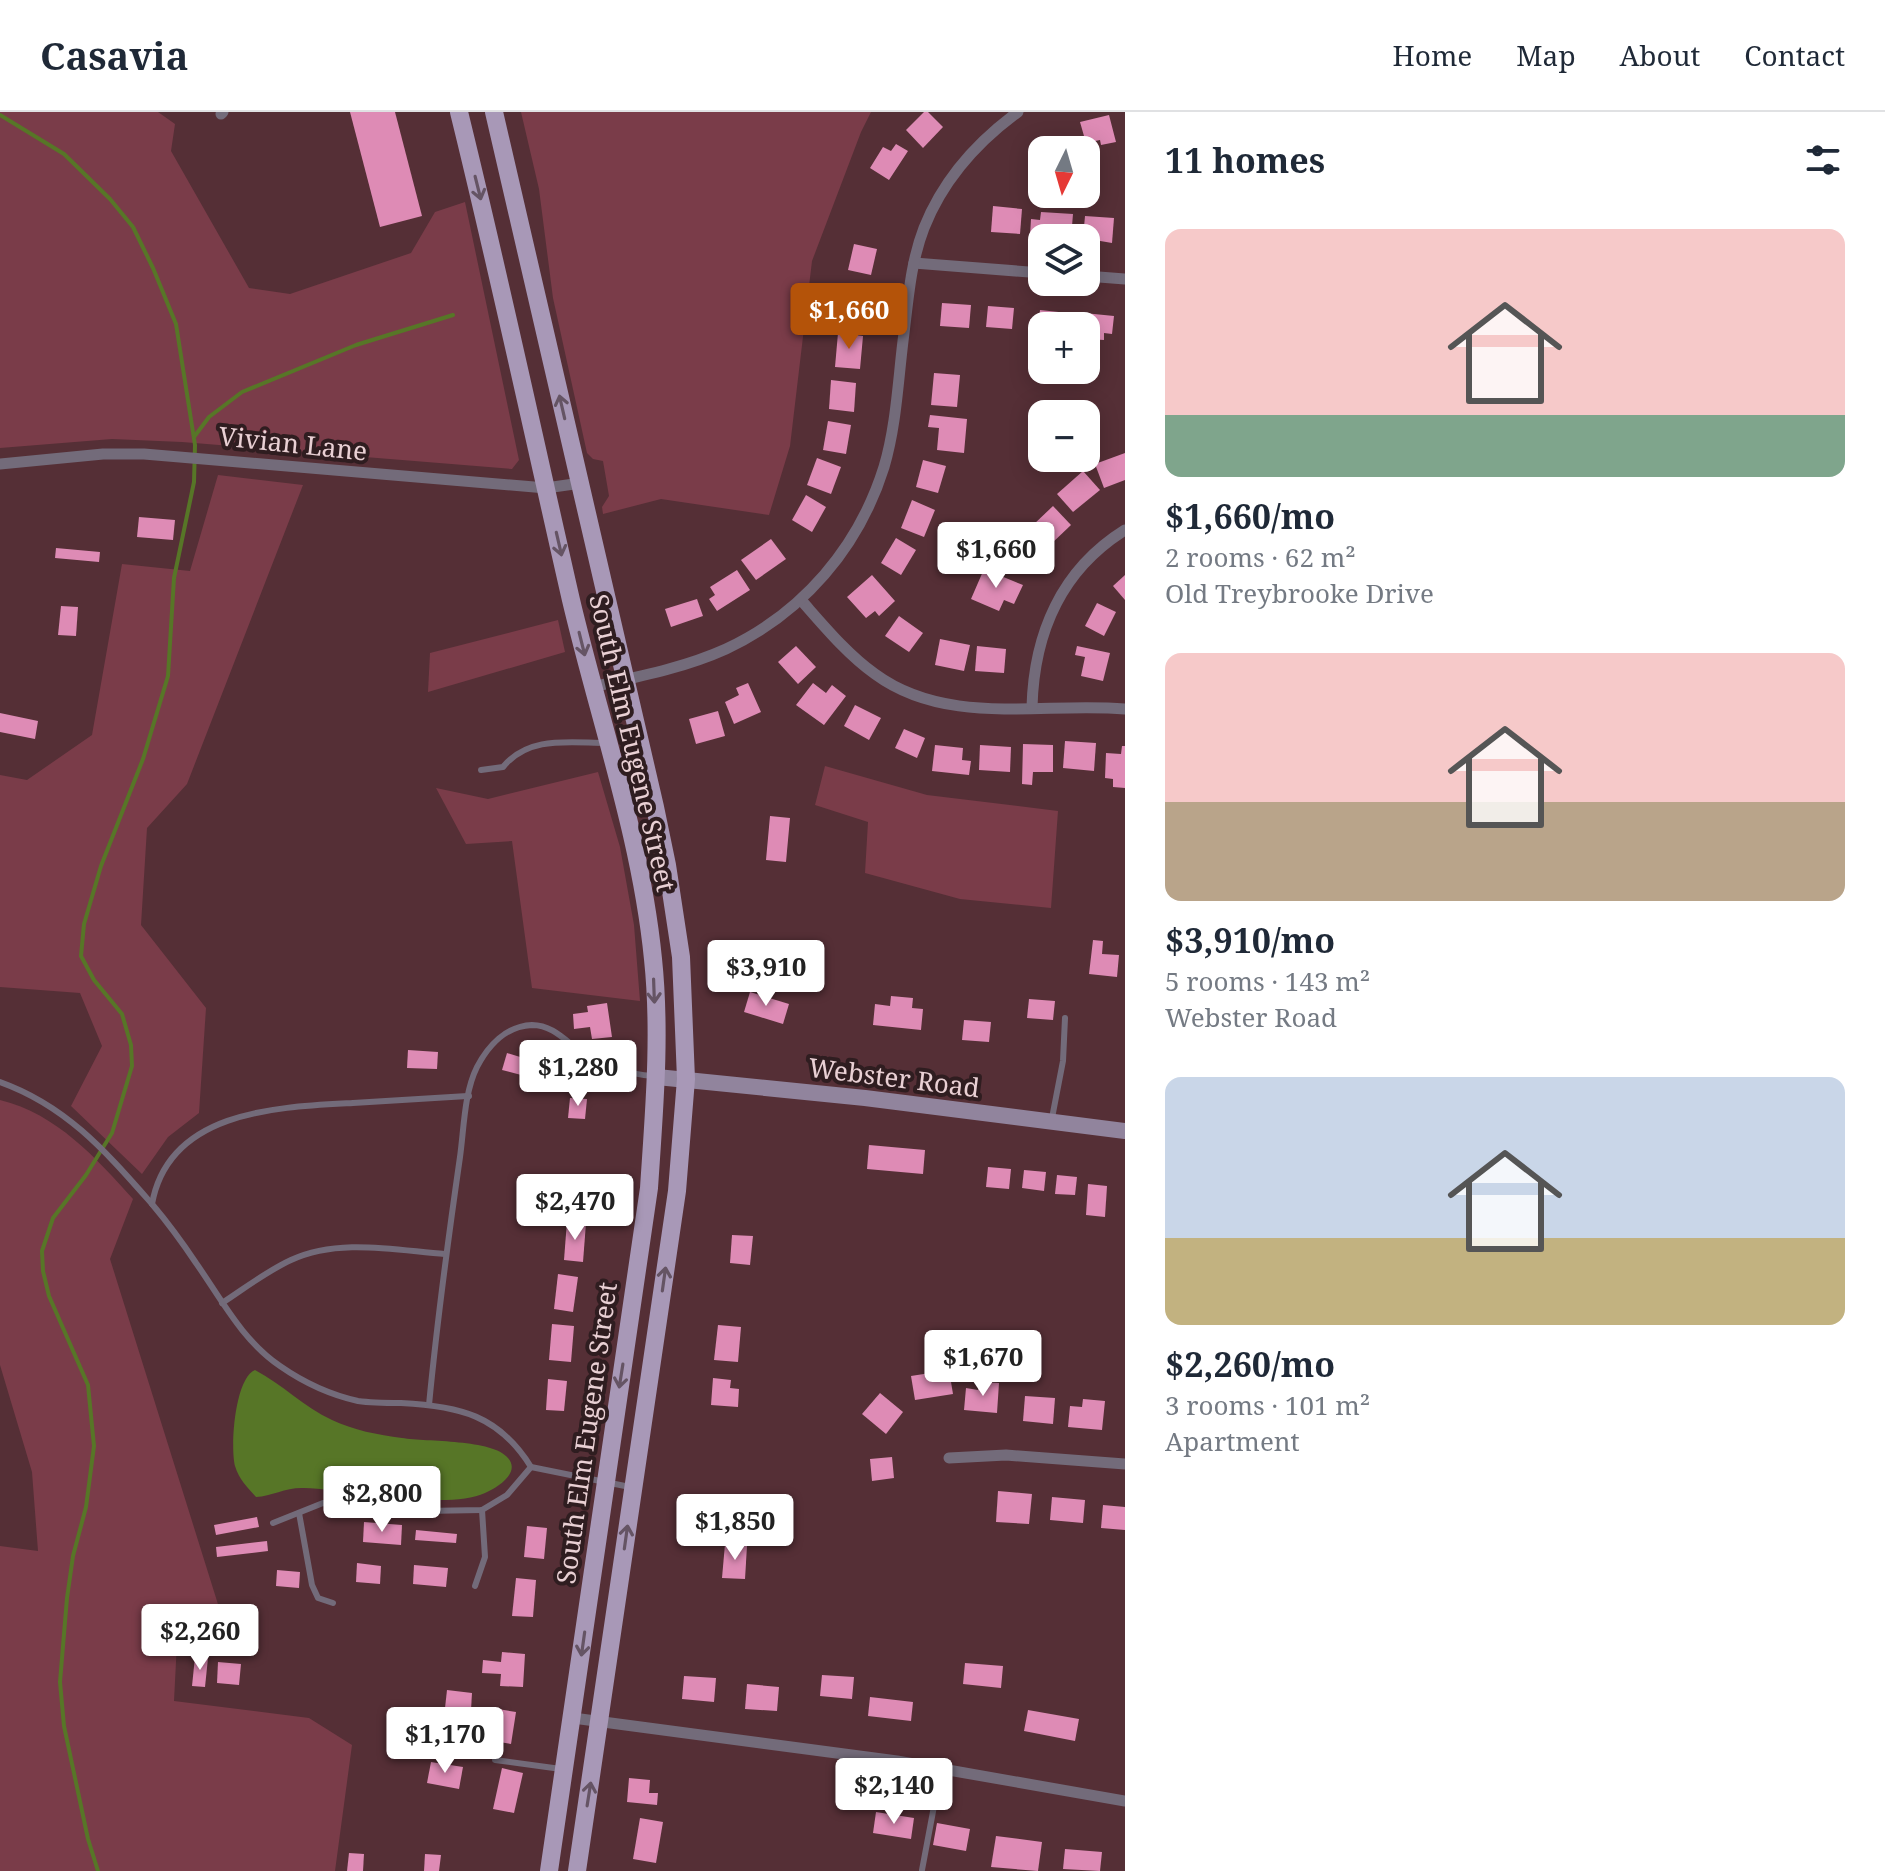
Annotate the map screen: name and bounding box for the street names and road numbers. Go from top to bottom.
street label: Vivian Lane [217,417,369,469]
street label: South Elm Eugene Street [581,591,685,895]
street label: Webster Road [807,1049,982,1105]
street label: South Elm Eugene Street [547,1280,625,1586]

